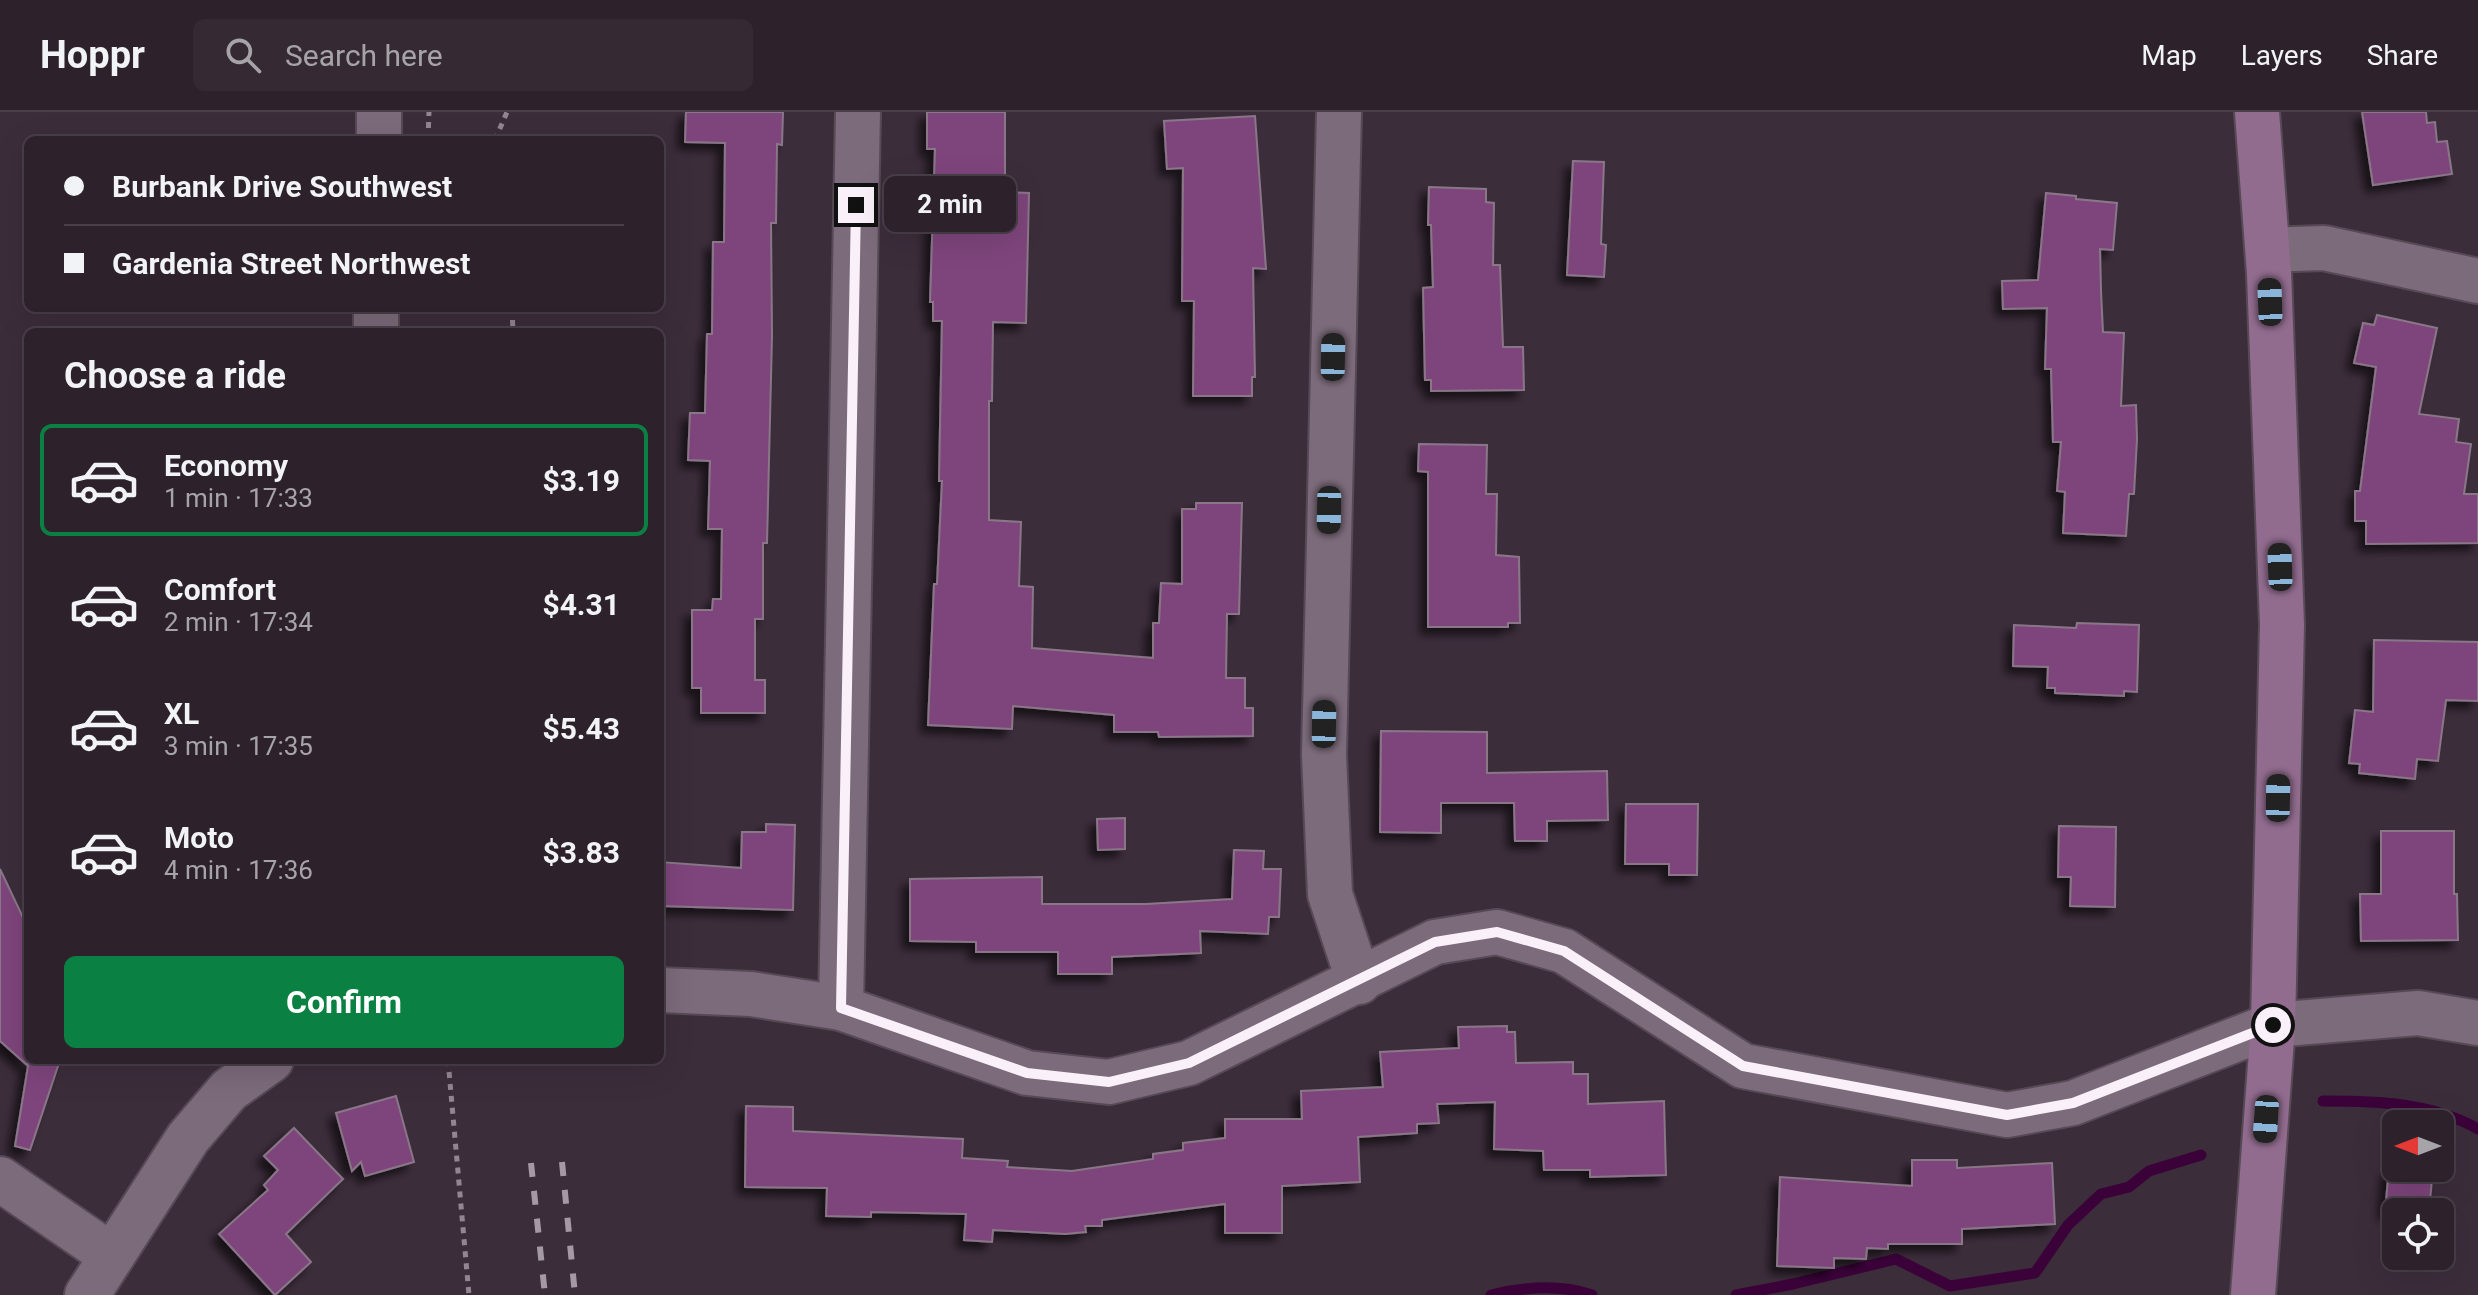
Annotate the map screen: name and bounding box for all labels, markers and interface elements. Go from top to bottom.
search box [193,19,753,91]
text: Hoppr [40,33,145,77]
icon: search [221,33,265,77]
text: Search here [285,38,443,73]
text: Map [2141,39,2197,72]
text: Layers [2241,39,2323,72]
text: Share [2367,39,2438,72]
text: Burbank Drive Southwest [112,169,452,204]
callout: 2 min [884,177,1016,233]
route end [838,187,874,223]
text: 2 min [917,189,983,219]
text: Gardenia Street Northwest [112,246,470,281]
car [2257,278,2283,326]
car [1321,333,1345,381]
text: Choose a ride [64,355,286,397]
icon: car [68,444,140,516]
text: Economy [164,448,288,483]
text: $3.19 [542,463,620,498]
text: 1 min · 17:33 [164,483,313,513]
car [1317,486,1341,534]
car [2267,543,2293,591]
icon: car [68,568,140,640]
text: Comfort [164,572,276,607]
text: $4.31 [542,587,620,622]
text: 2 min · 17:34 [164,607,313,637]
icon: car [68,692,140,764]
text: XL [164,696,199,731]
car [1312,700,1336,748]
text: $5.43 [542,711,620,746]
text: 3 min · 17:35 [164,731,313,761]
car [2266,774,2290,822]
icon: car [68,816,140,888]
text: Moto [164,820,234,855]
text: $3.83 [542,835,620,870]
text: 4 min · 17:36 [164,855,313,885]
button: Confirm [64,956,624,1048]
route start [2255,1007,2291,1043]
car [2252,1094,2280,1144]
north arrow [2382,1110,2454,1182]
map controls [2382,1110,2454,1270]
button: locate [2382,1198,2454,1270]

